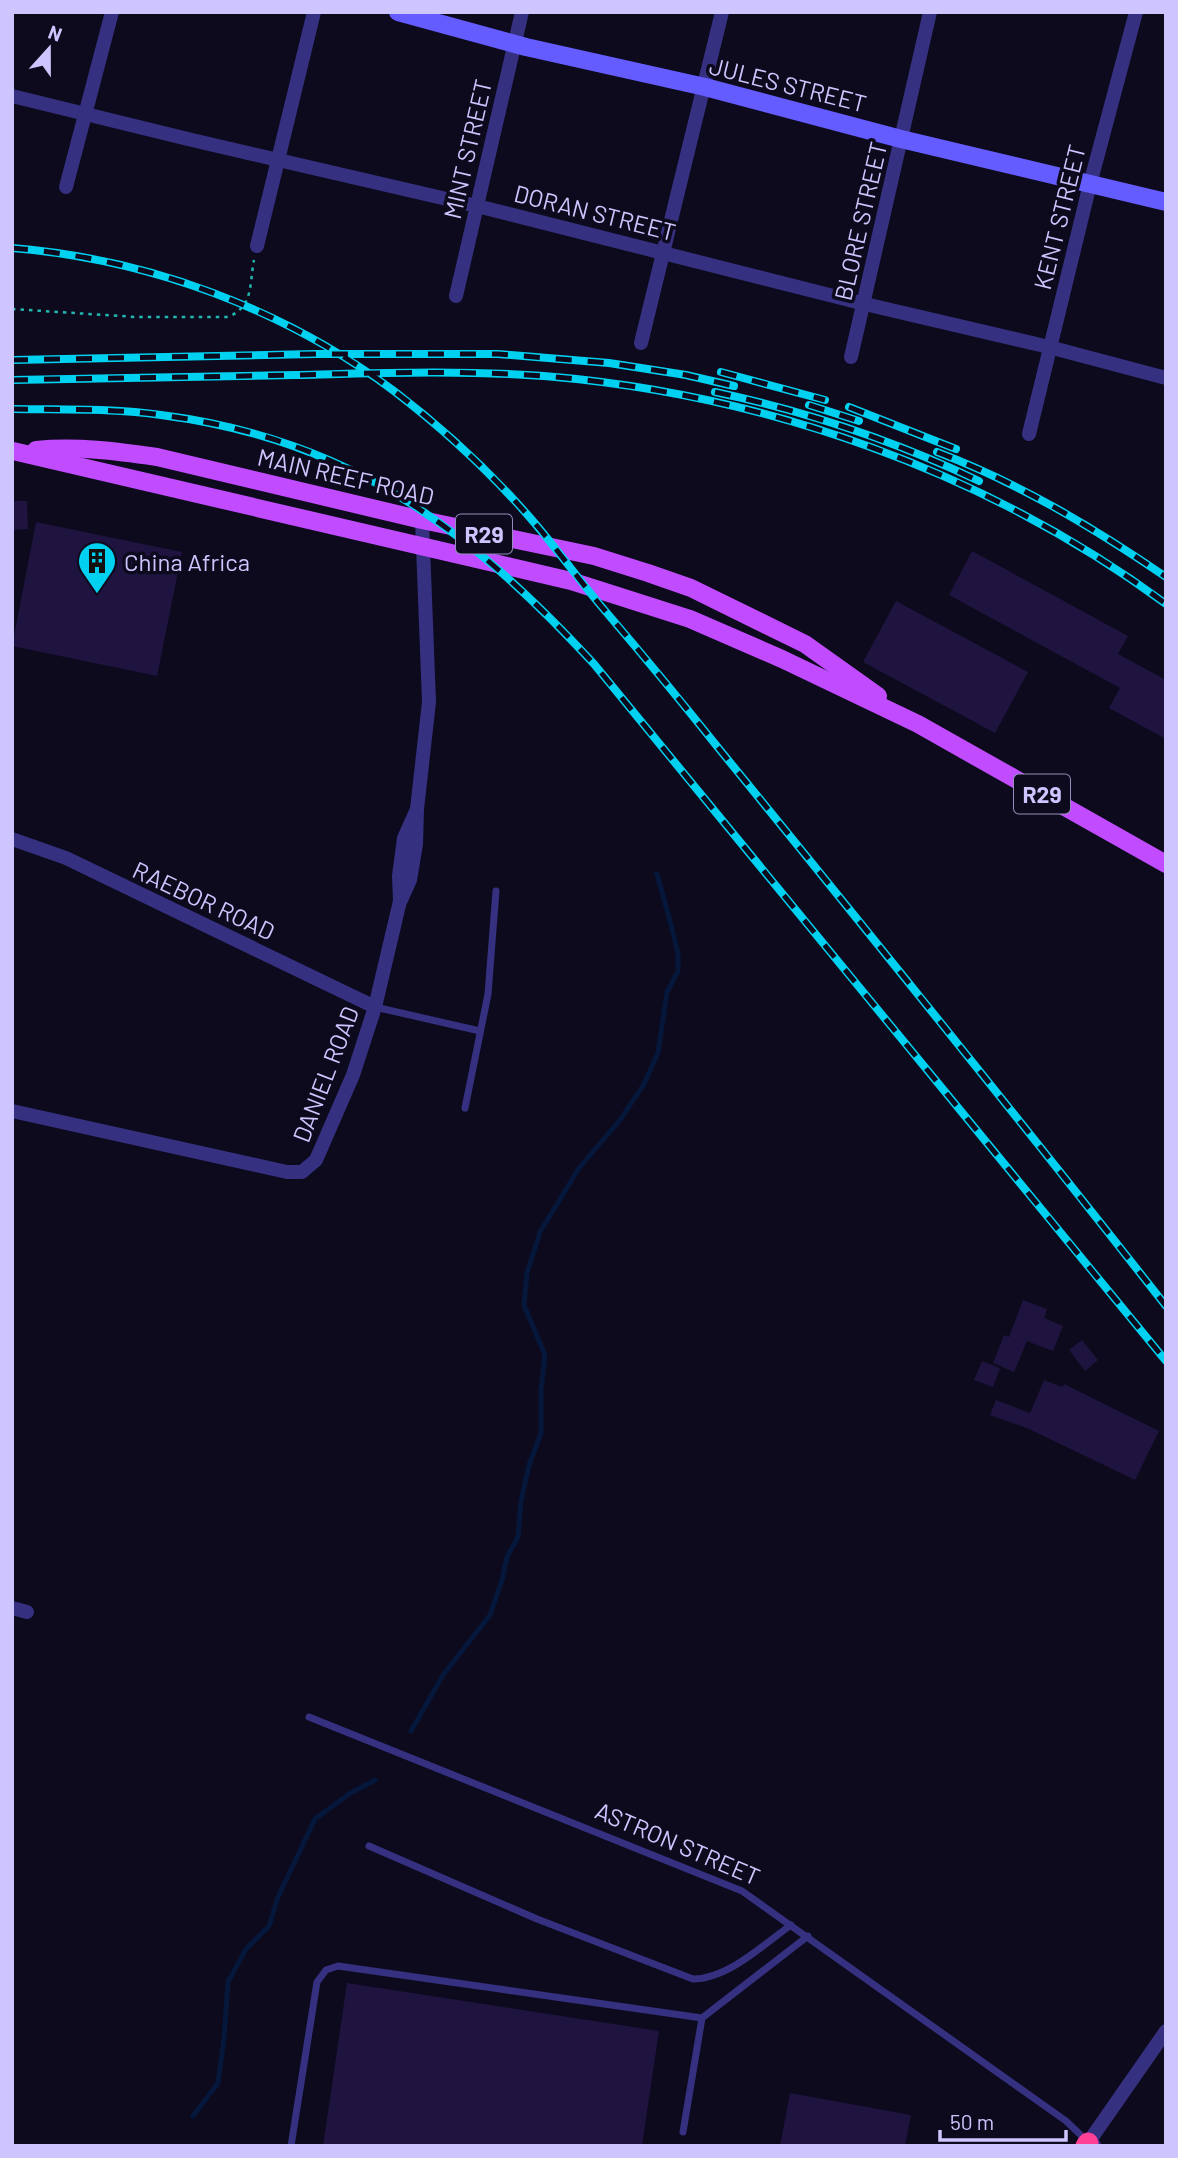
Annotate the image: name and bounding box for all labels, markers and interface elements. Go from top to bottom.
north arrow [14,14,84,84]
text: N [45,20,65,46]
street label: JULES STREET [706,50,870,118]
street label: MINT STREET [437,76,497,222]
street label: BLORE STREET [828,139,892,303]
street label: KENT STREET [1027,141,1091,293]
street label: DORAN STREET [511,178,679,246]
street label: MAIN REEF ROAD [255,442,437,510]
road number: R29 [456,514,512,554]
building icon: China Africa [76,540,118,595]
place label: China Africa [124,547,250,576]
road number: R29 [1014,774,1070,814]
street label: RAEBOR ROAD [129,855,279,945]
street label: DANIEL ROAD [286,1002,364,1146]
street label: ASTRON STREET [591,1795,765,1891]
scale bar [940,2098,1066,2142]
text: 50 m [950,2109,994,2134]

